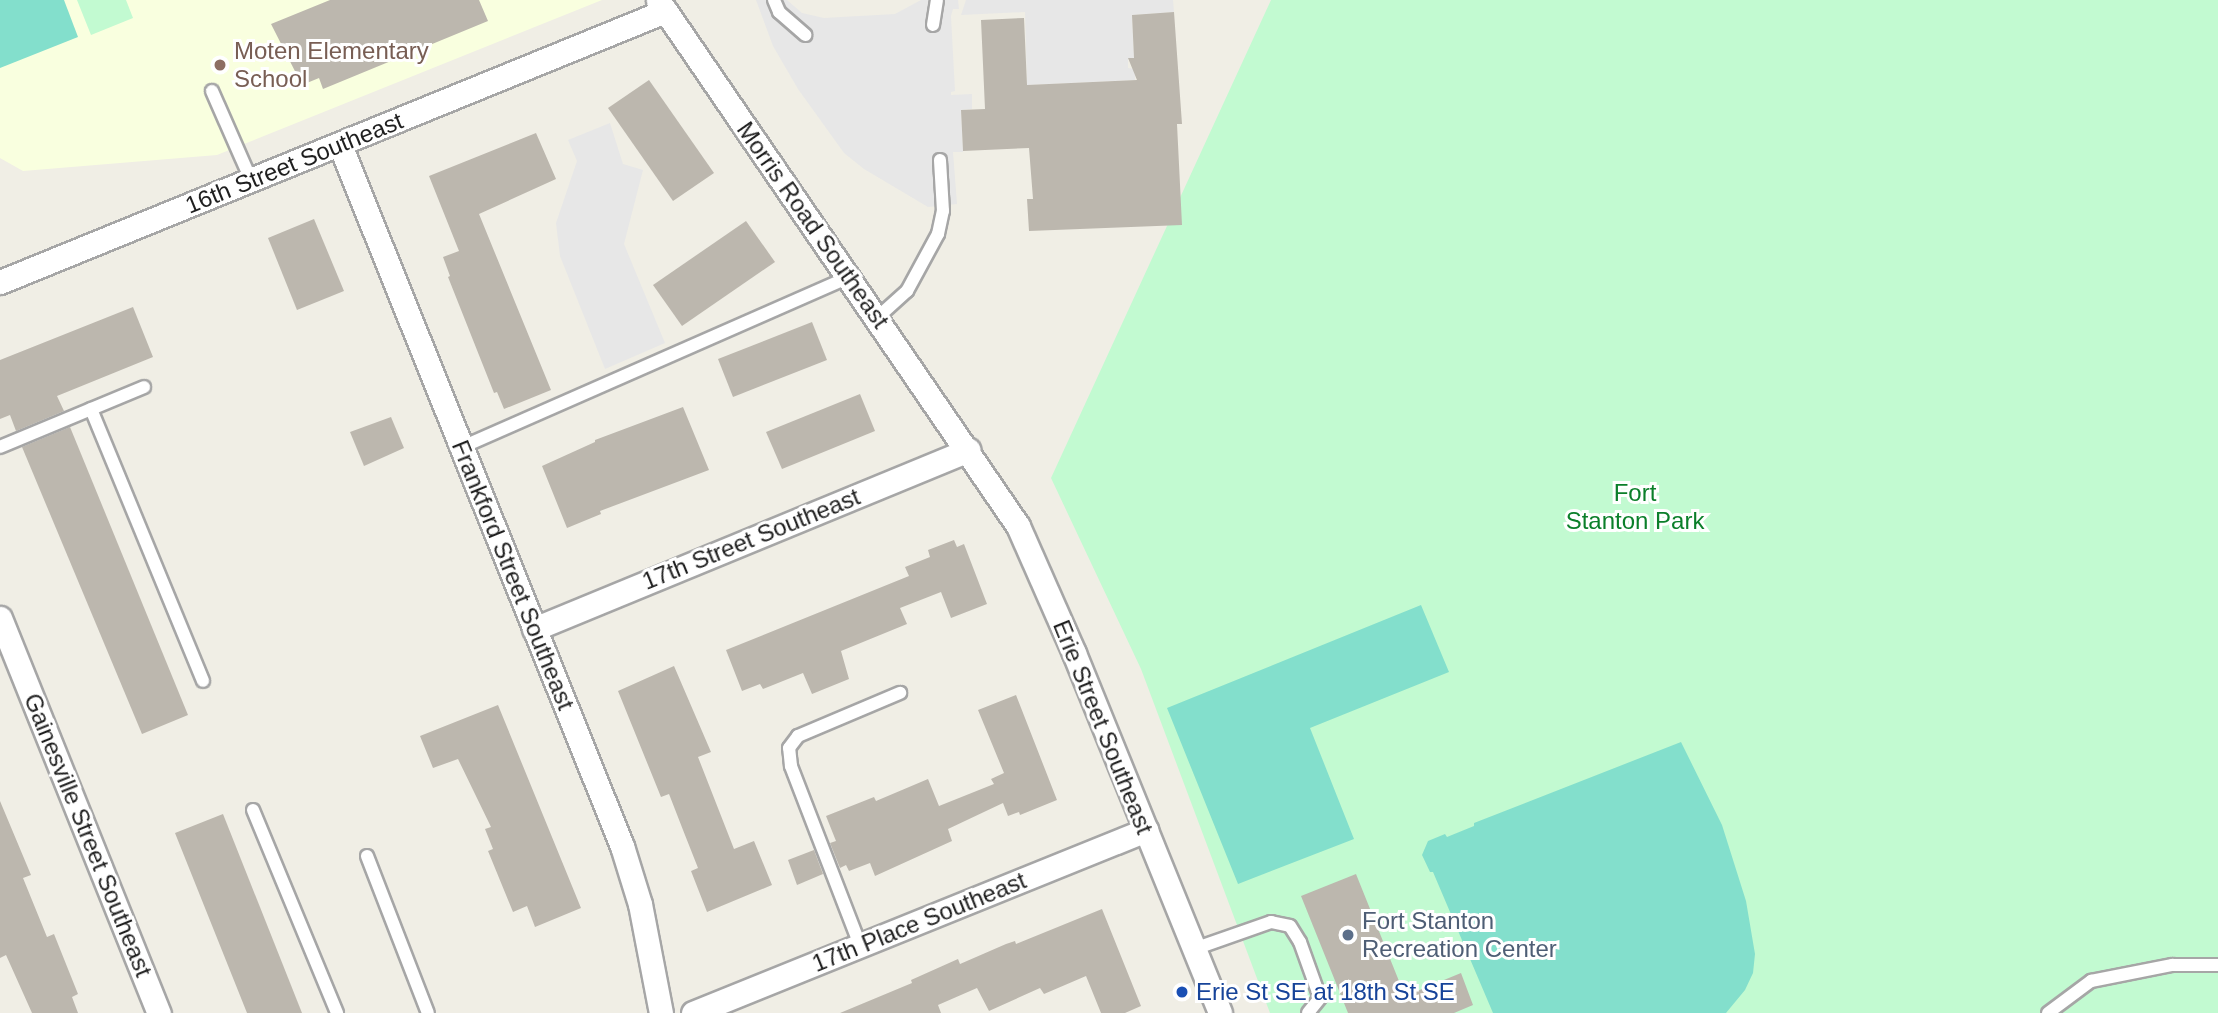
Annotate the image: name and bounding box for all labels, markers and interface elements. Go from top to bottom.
place label: Moten Elementary School [234,37,429,93]
marker: Moten Elementary School [212,57,228,73]
street label: 16th Street Southeast [181,106,407,220]
street label: Morris Road Southeast [731,116,895,334]
street label: Frankford Street Southeast [446,436,580,714]
park label: Fort Stanton Park [1566,479,1704,535]
street label: 17th Street Southeast [638,482,864,596]
street label: Erie Street Southeast [1047,616,1159,838]
street label: Gainesville Street Southeast [18,689,158,981]
street label: 17th Place Southeast [808,866,1030,978]
place label: Fort Stanton Recreation Center [1362,907,1557,963]
marker: Fort Stanton Recreation Center [1340,927,1356,943]
place label: Erie St SE at 18th St SE [1196,978,1455,1006]
marker: Erie St SE at 18th St SE [1174,984,1190,1000]

